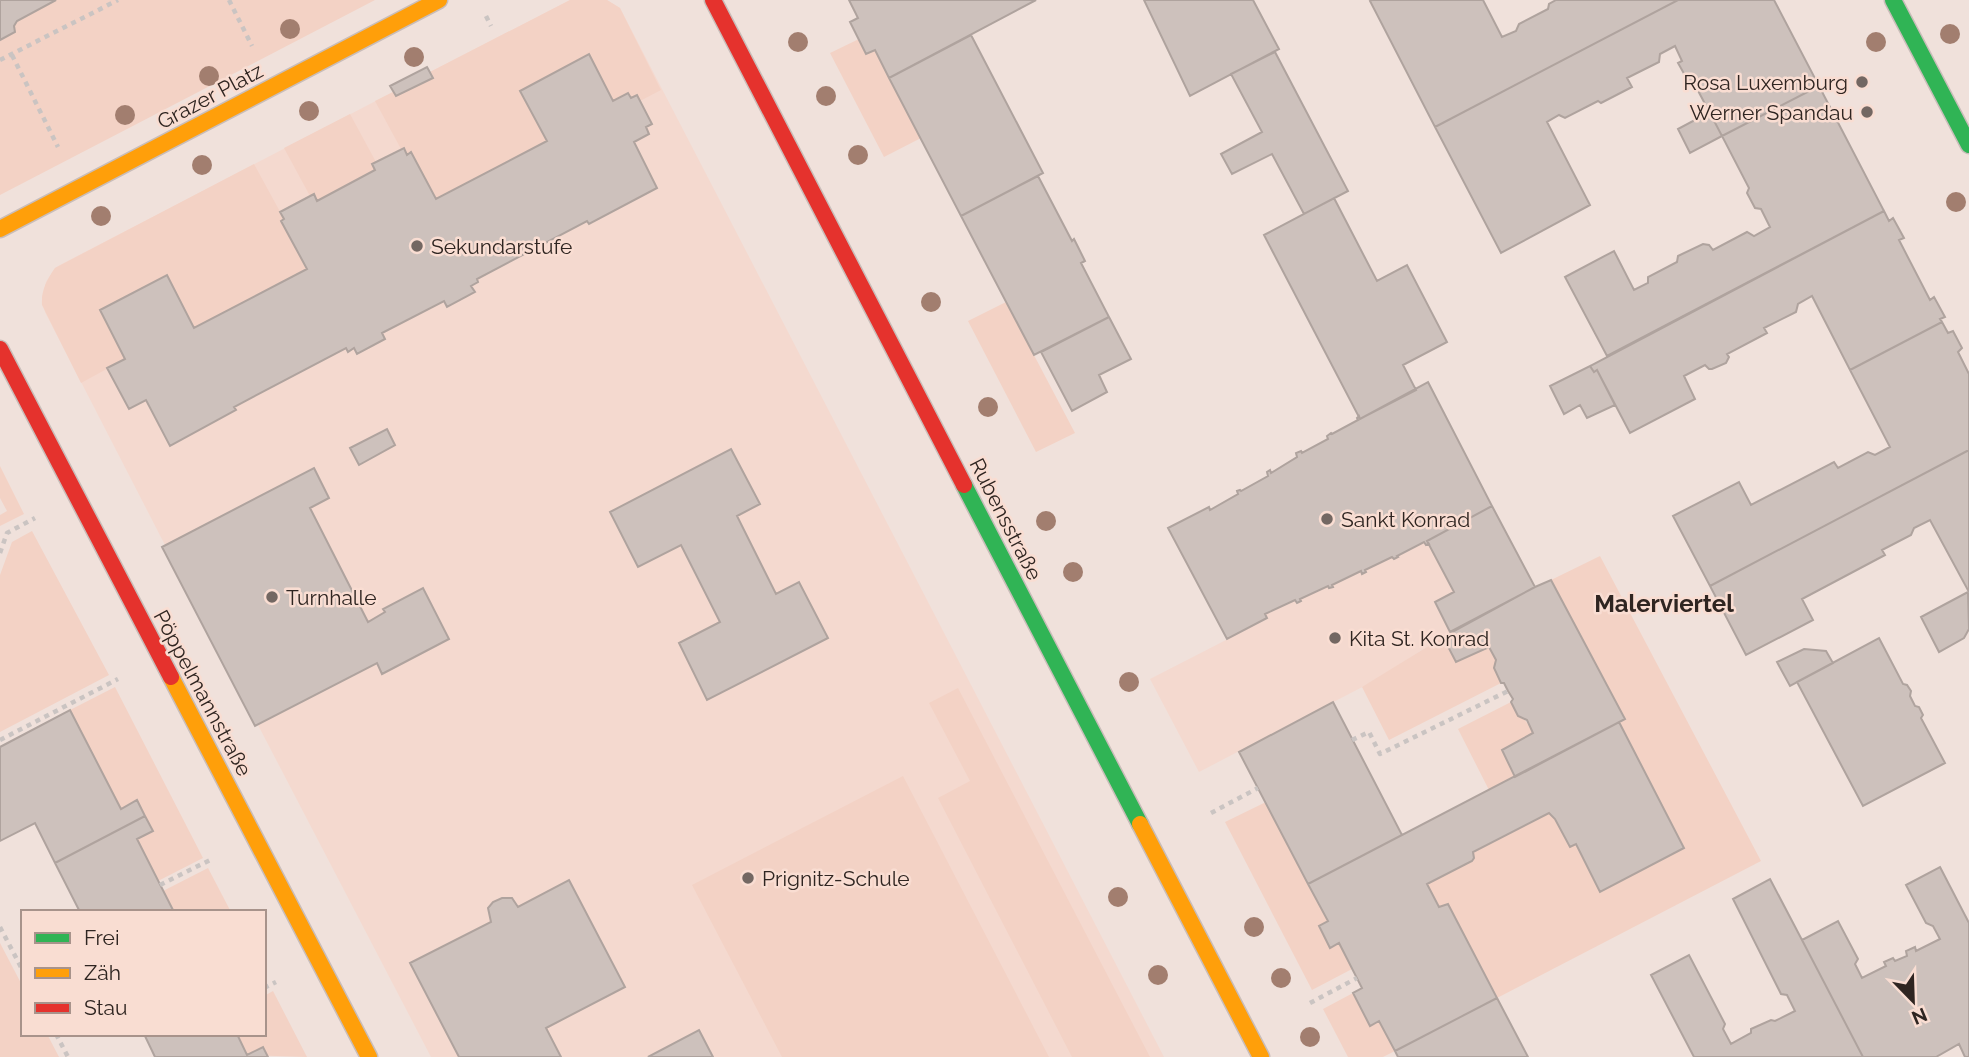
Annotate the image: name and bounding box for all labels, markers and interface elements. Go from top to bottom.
street label: Grazer Platz [153,58,267,134]
place label: Rosa Luxemburg [1683,70,1848,95]
marker: Rosa Luxemburg [1854,74,1870,90]
place label: Werner Spandau [1690,100,1853,125]
marker: Werner Spandau [1859,104,1875,120]
place label: Sekundarstufe [431,234,572,259]
marker: Sekundarstufe [409,238,425,254]
street label: Rubensstraße [965,454,1047,584]
place label: Sankt Konrad [1341,507,1470,532]
marker: Sankt Konrad [1319,511,1335,527]
place label: Turnhalle [286,585,377,610]
marker: Turnhalle [264,589,280,605]
district label: Malerviertel [1594,589,1734,618]
street label: Pöppelmannstraße [149,606,257,780]
place label: Kita St. Konrad [1349,626,1489,651]
marker: Kita St. Konrad [1327,630,1343,646]
place label: Prignitz-Schule [762,866,910,891]
marker: Prignitz-Schule [740,870,756,886]
legend [21,910,266,1036]
text: Frei [84,925,120,950]
text: Zäh [84,960,121,985]
north arrow [1878,966,1948,1036]
text: Stau [84,995,128,1020]
text: N [1909,1004,1931,1030]

